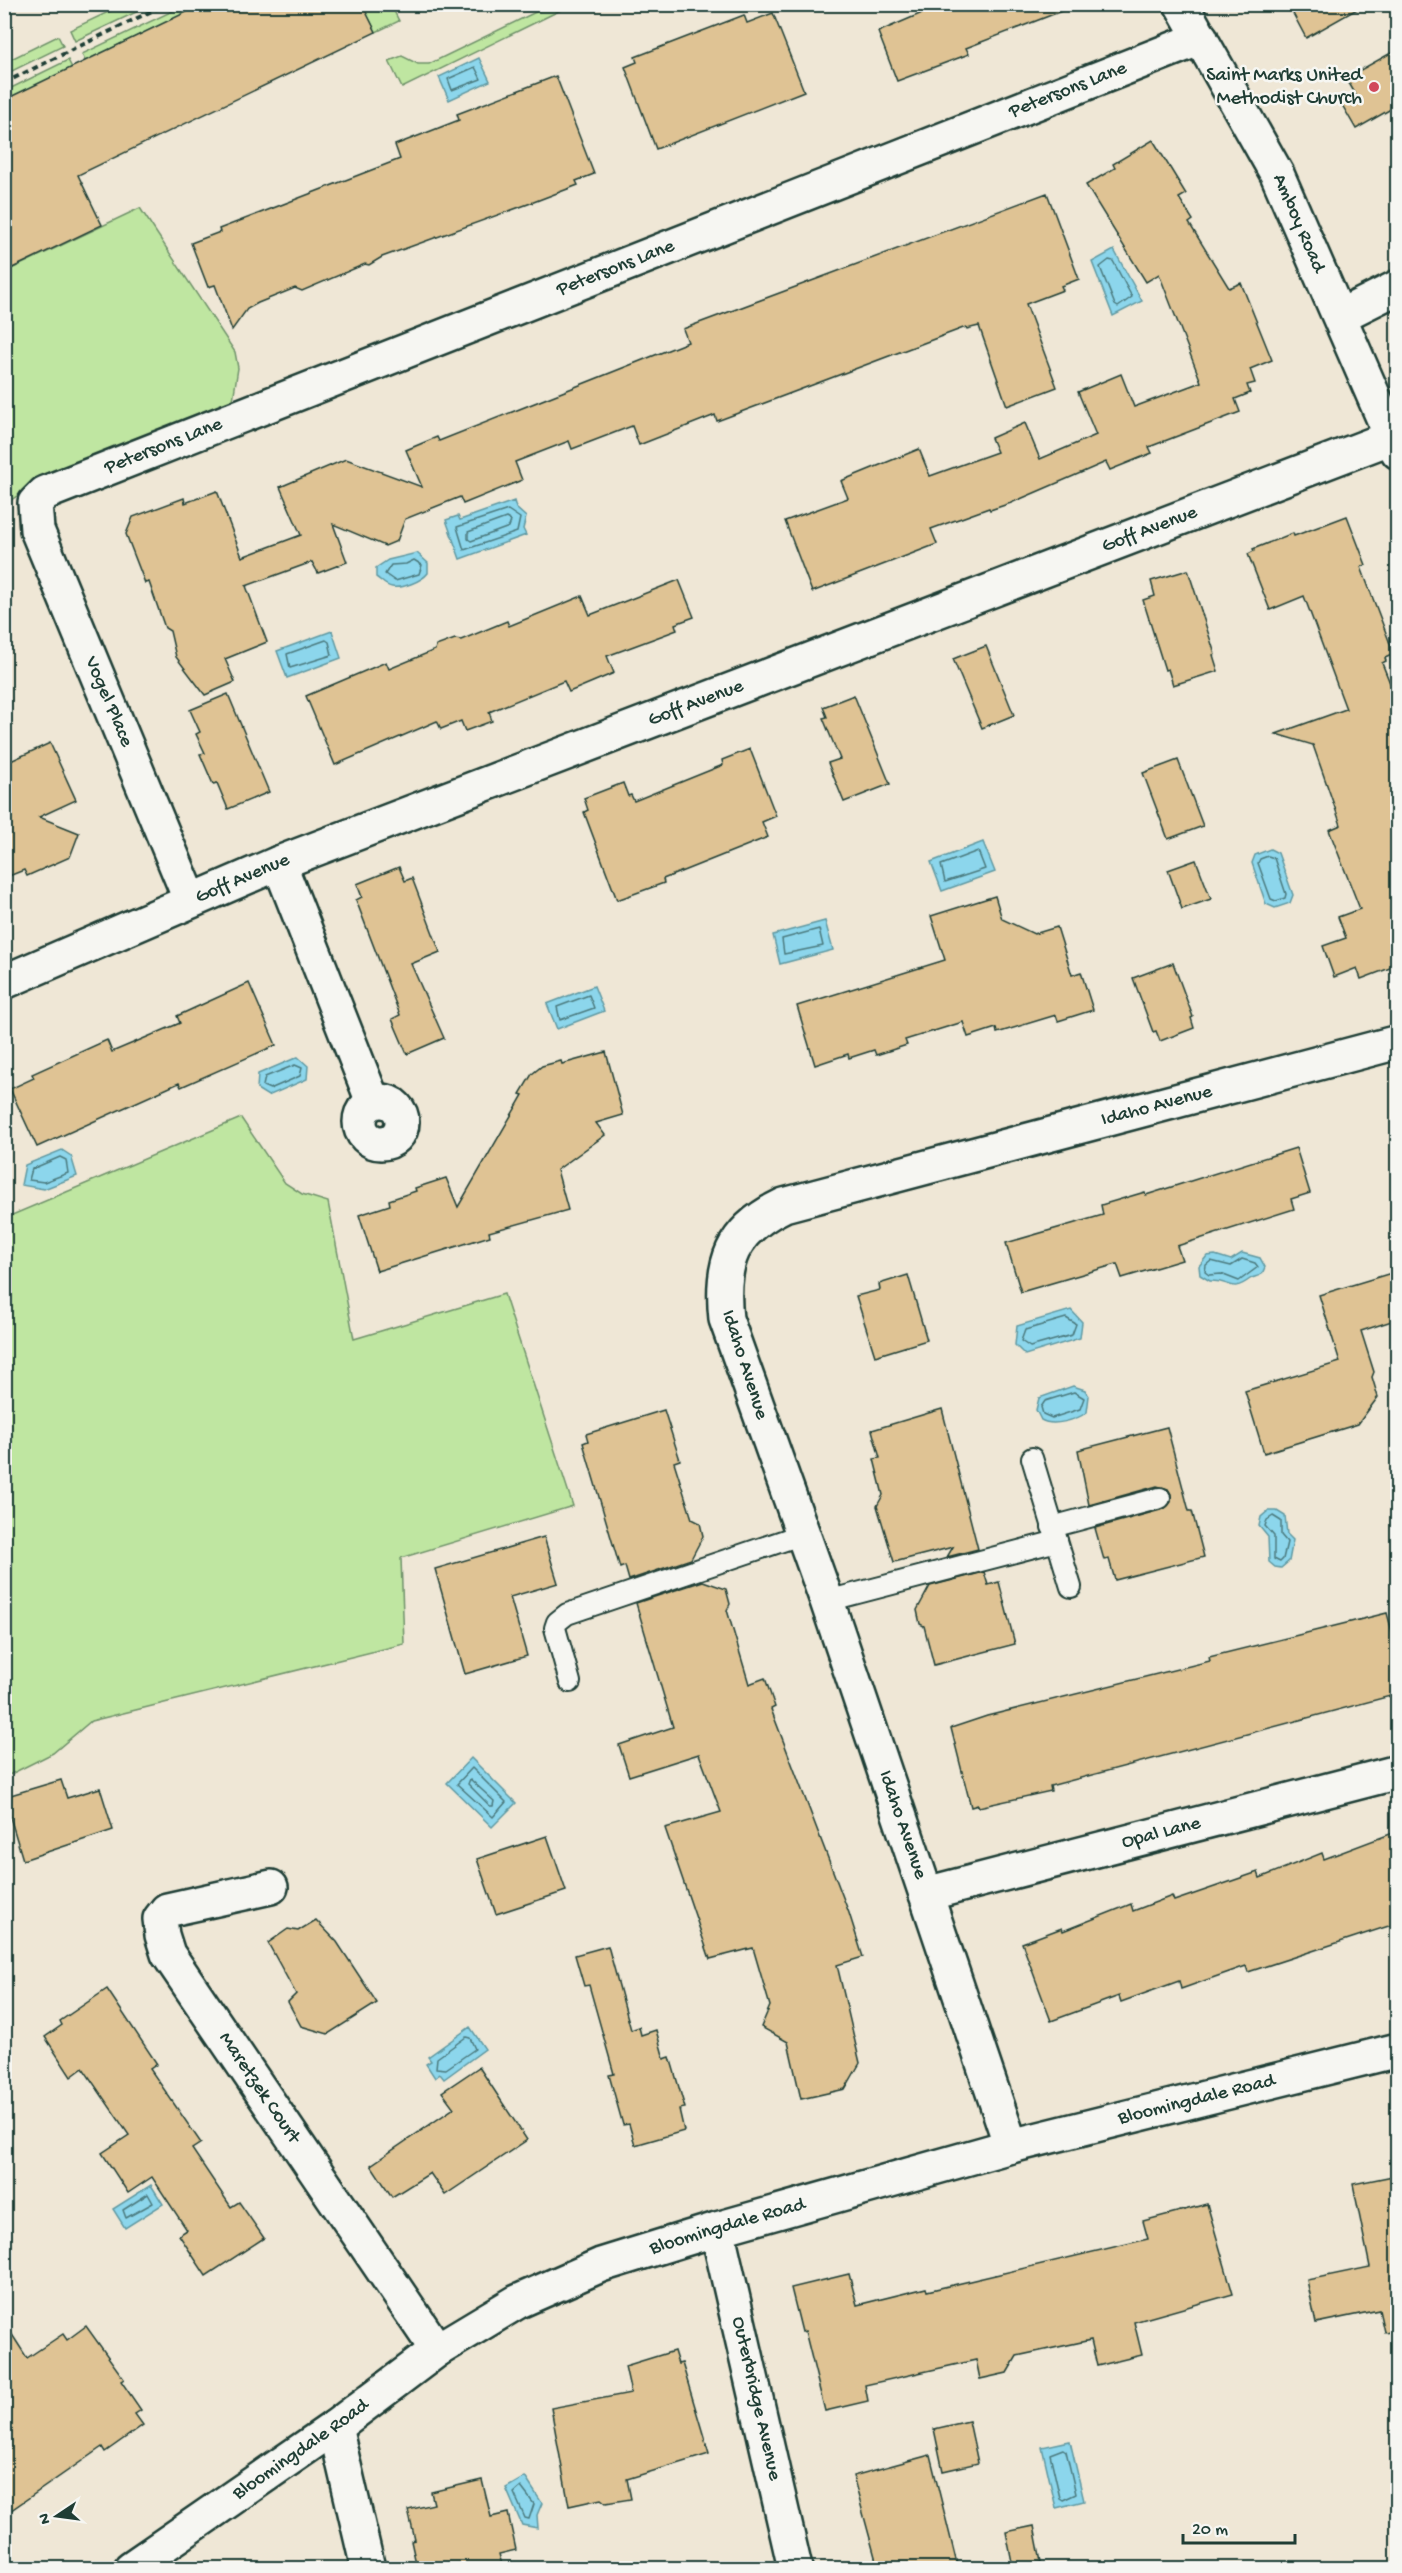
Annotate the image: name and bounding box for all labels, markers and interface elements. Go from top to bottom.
street label: Petersons Lane [1005,57,1131,124]
place label: Saint Marks United Methodist Church [1206,65,1364,111]
marker: Saint Marks United Methodist Church [1367,80,1381,94]
street label: Amboy Road [1267,170,1331,278]
street label: Petersons Lane [553,235,679,302]
street label: Petersons Lane [100,413,226,480]
street label: Goff Avenue [1099,501,1201,558]
street label: Vogel Place [78,652,138,751]
street label: Goff Avenue [645,675,747,732]
street label: Goff Avenue [192,848,294,909]
street label: Idaho Avenue [1099,1080,1215,1132]
street label: Idaho Avenue [716,1307,773,1423]
street label: Idaho Avenue [873,1768,932,1883]
street label: Opal Lane [1119,1812,1204,1854]
street label: Maretzek Court [213,2028,306,2149]
street label: Bloomingdale Road [1115,2069,1280,2131]
street label: Bloomingdale Road [646,2193,810,2261]
street label: Outerbridge Avenue [726,2314,786,2483]
street label: Bloomingdale Road [228,2393,375,2506]
north arrow [27,2486,87,2546]
scale bar [1183,2507,1296,2545]
text: N [35,2511,56,2526]
text: 20 m [1192,2520,1228,2541]

